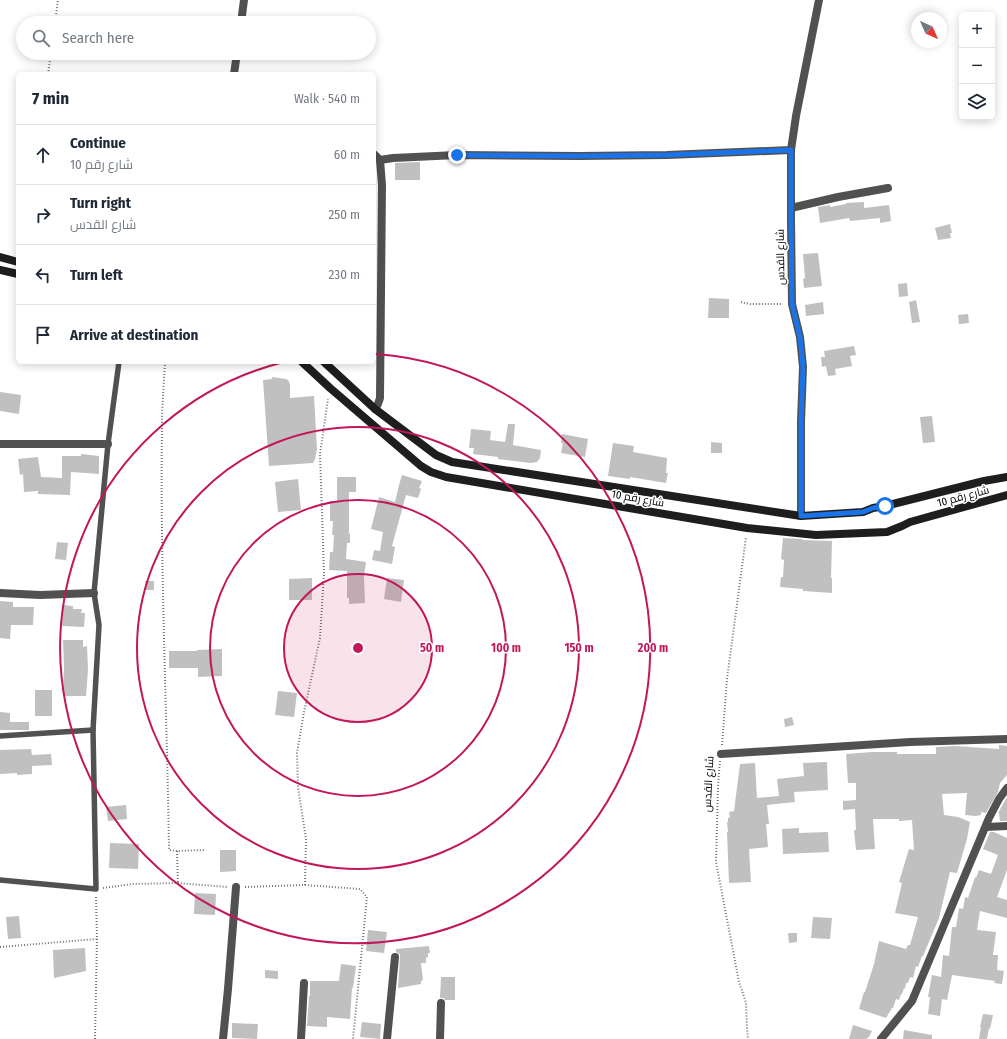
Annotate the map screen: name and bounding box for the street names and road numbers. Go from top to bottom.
street label: شارع القدس [774,229,788,285]
street label: شارع رقم 10 [936,483,991,511]
street label: شارع رقم 10 [610,487,665,511]
street label: شارع القدس [701,756,717,812]

